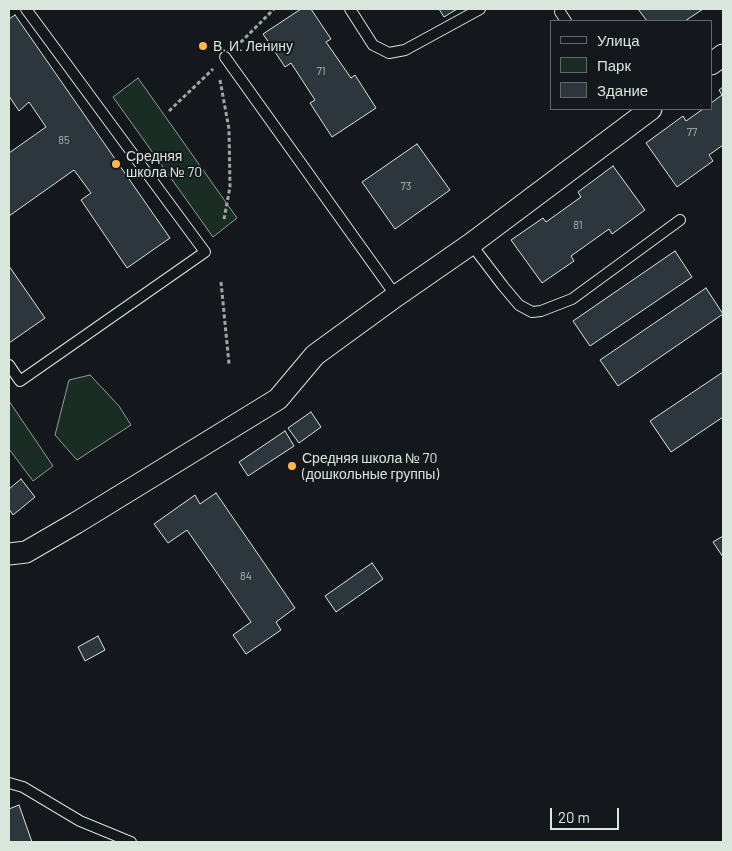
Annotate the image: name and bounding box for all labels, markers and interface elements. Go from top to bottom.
legend [550,20,712,110]
text: Улица [597,31,640,49]
place label: В. И. Ленину [213,38,293,54]
marker: В. И. Ленину [197,40,209,52]
text: Парк [597,56,631,74]
house number: 71 [316,64,326,78]
text: Здание [597,81,648,99]
house number: 77 [687,125,697,139]
house number: 85 [58,133,70,147]
place label: Средняя школа № 70 [126,148,202,180]
marker: Средняя школа № 70 [110,158,122,170]
house number: 73 [401,179,411,193]
house number: 81 [573,218,583,232]
place label: Средняя школа № 70 (дошкольные группы) [302,450,439,482]
marker: Средняя школа № 70 (дошкольные группы) [286,460,298,472]
house number: 84 [240,569,252,583]
scale bar [552,798,621,830]
text: 20 m [558,808,590,826]

